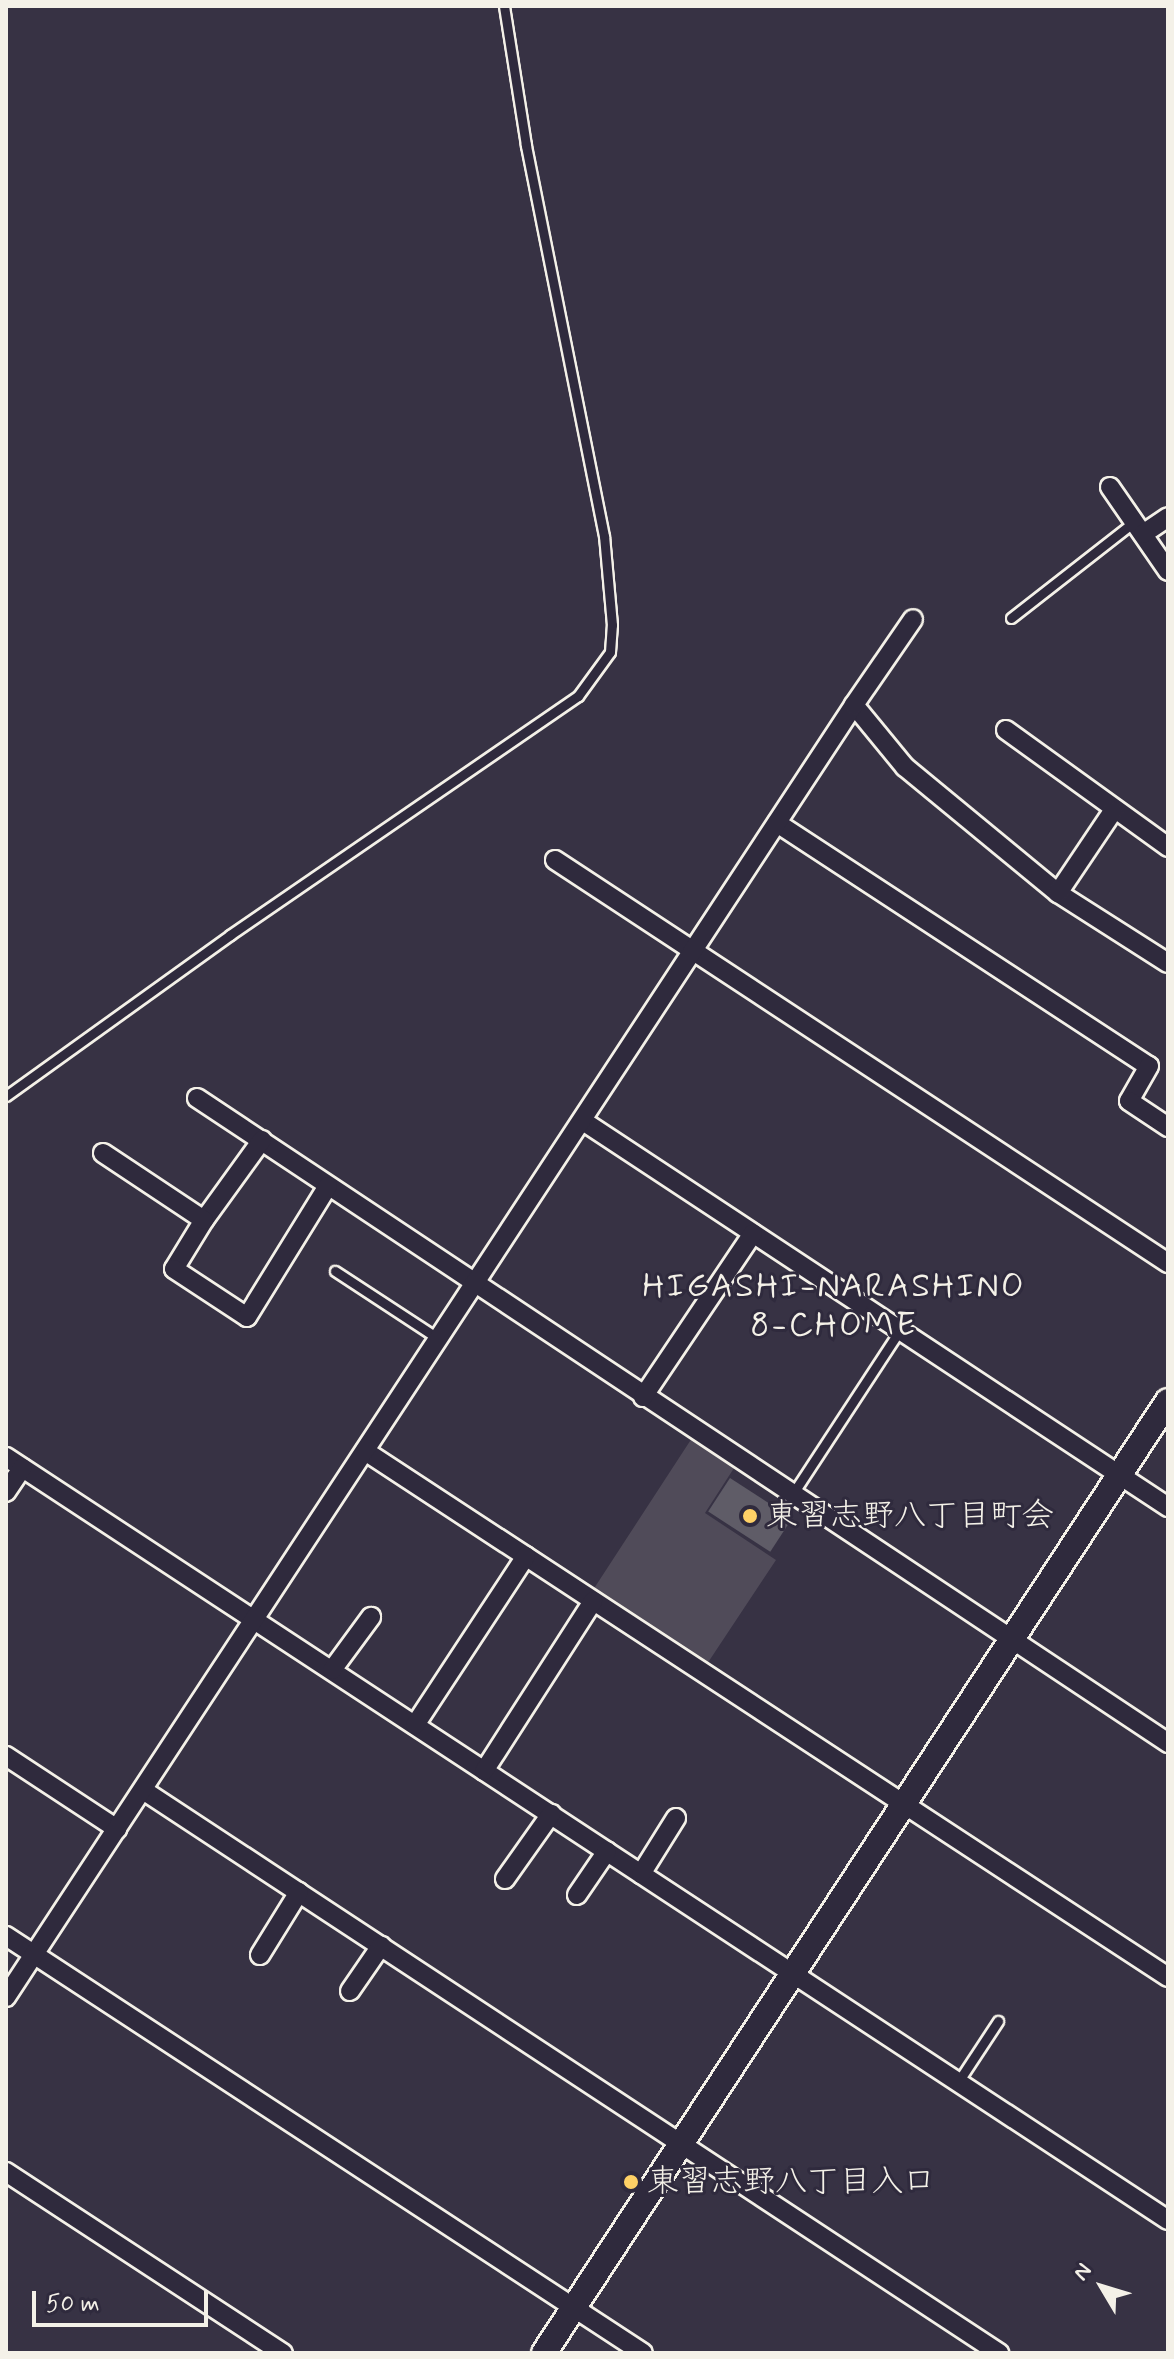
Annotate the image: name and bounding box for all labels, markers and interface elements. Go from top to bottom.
district label: HIGASHI-NARASHINO 8-CHOME [650,1266,1018,1346]
place label: 東習志野八丁目町会 [766,1497,1054,1535]
marker: 東習志野八丁目町会 [741,1507,759,1525]
place label: 東習志野八丁目入口 [647,2163,935,2201]
marker: 東習志野八丁目入口 [622,2173,640,2191]
north arrow [1062,2247,1142,2327]
text: N [1068,2258,1099,2287]
scale bar [36,2275,212,2325]
text: 50 m [46,2289,100,2320]

